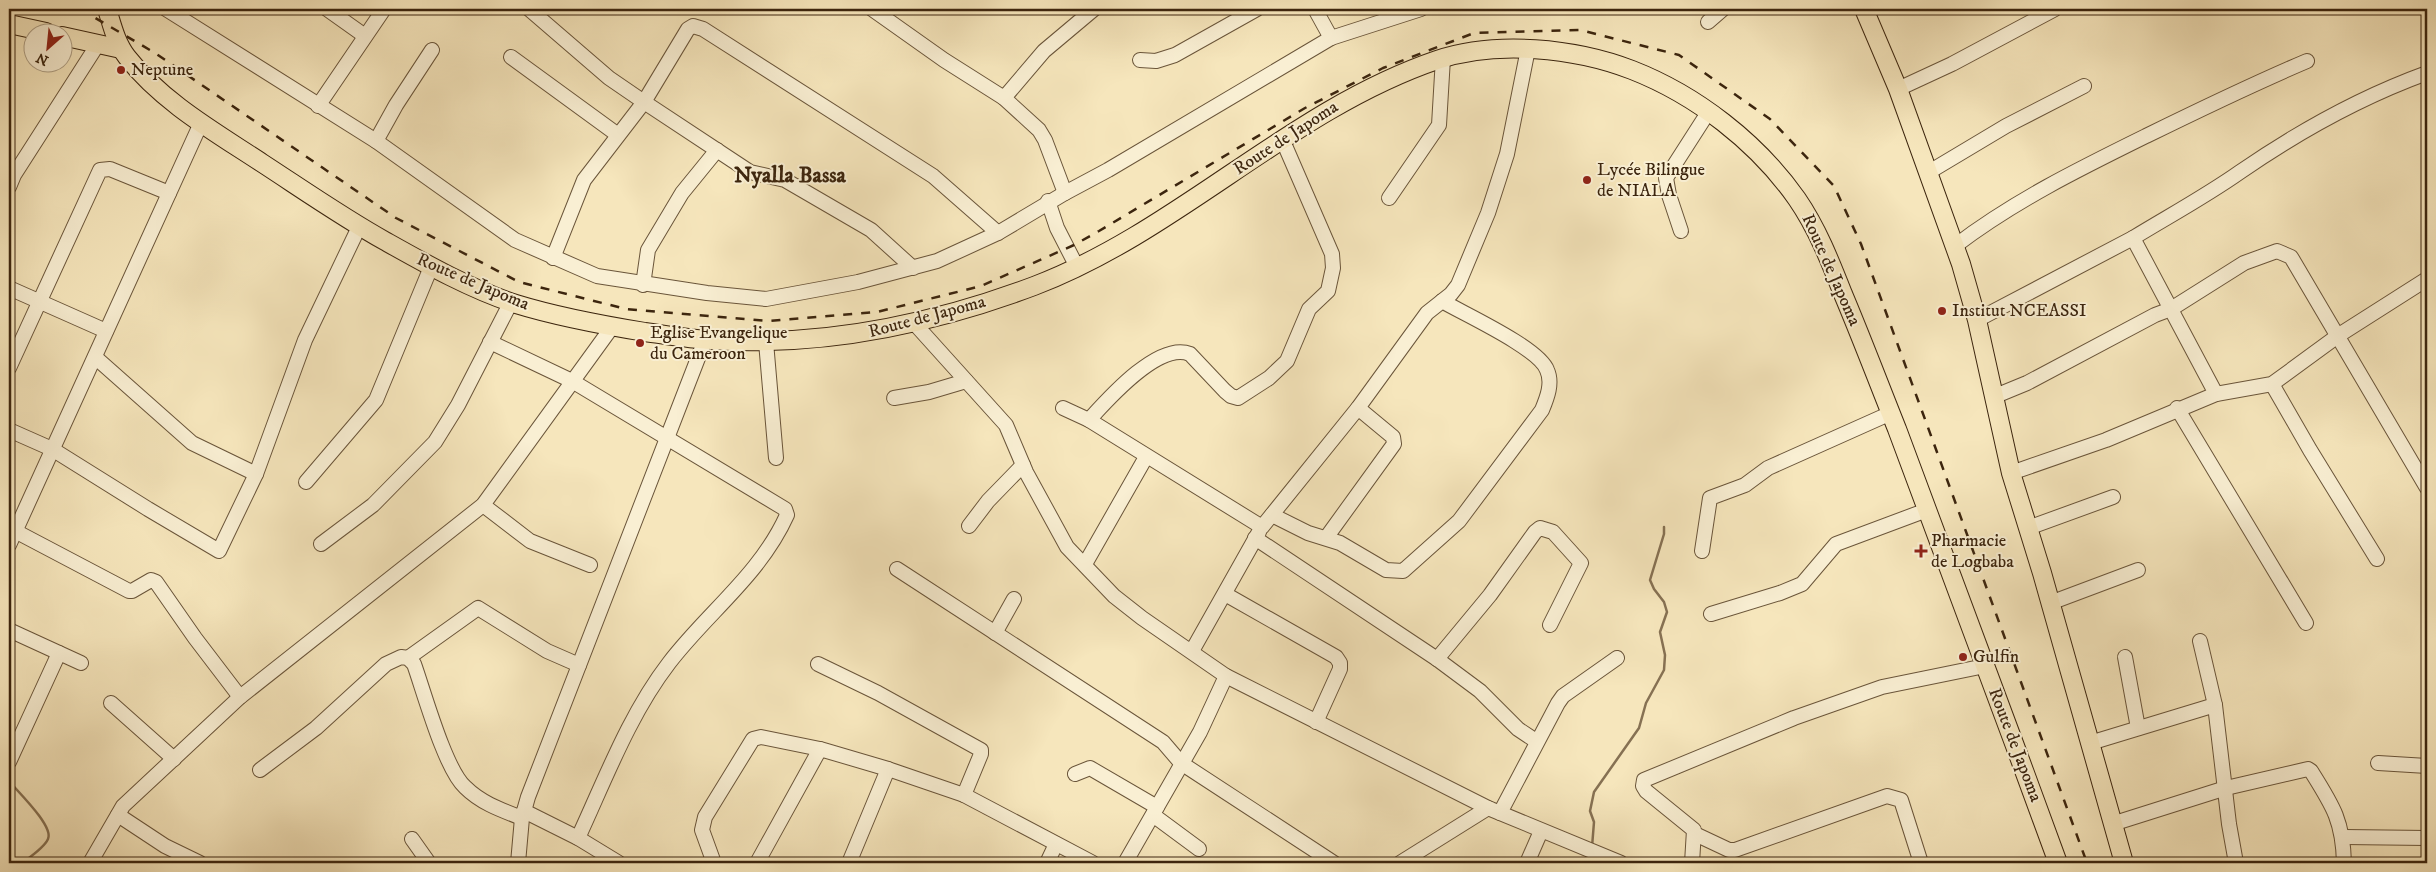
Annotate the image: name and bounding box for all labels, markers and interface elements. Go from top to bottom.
north arrow [22,22,72,72]
text: N [33,48,52,69]
place label: Neptune [131,59,193,81]
marker: Neptune [115,64,127,76]
street label: Route de Japoma [1230,96,1343,180]
place label: Lycée Bilingue de NIALA [1597,159,1705,202]
district label: Nyalla Bassa [734,162,847,189]
marker: Lycée Bilingue de NIALA [1581,174,1593,186]
street label: Route de Japoma [1797,211,1866,330]
street label: Route de Japoma [413,248,533,316]
street label: Route de Japoma [866,291,988,343]
place label: Institut NCEASSI [1952,300,2086,322]
marker: Institut NCEASSI [1936,305,1948,317]
place label: Eglise Evangelique du Cameroon [650,322,788,365]
marker: Eglise Evangelique du Cameroon [634,337,646,349]
place label: Pharmacie de Logbaba [1931,530,2014,573]
marker: Pharmacie de Logbaba [1915,545,1927,557]
place label: Gulfin [1973,646,2020,668]
marker: Gulfin [1957,651,1969,663]
street label: Route de Japoma [1983,685,2047,805]

